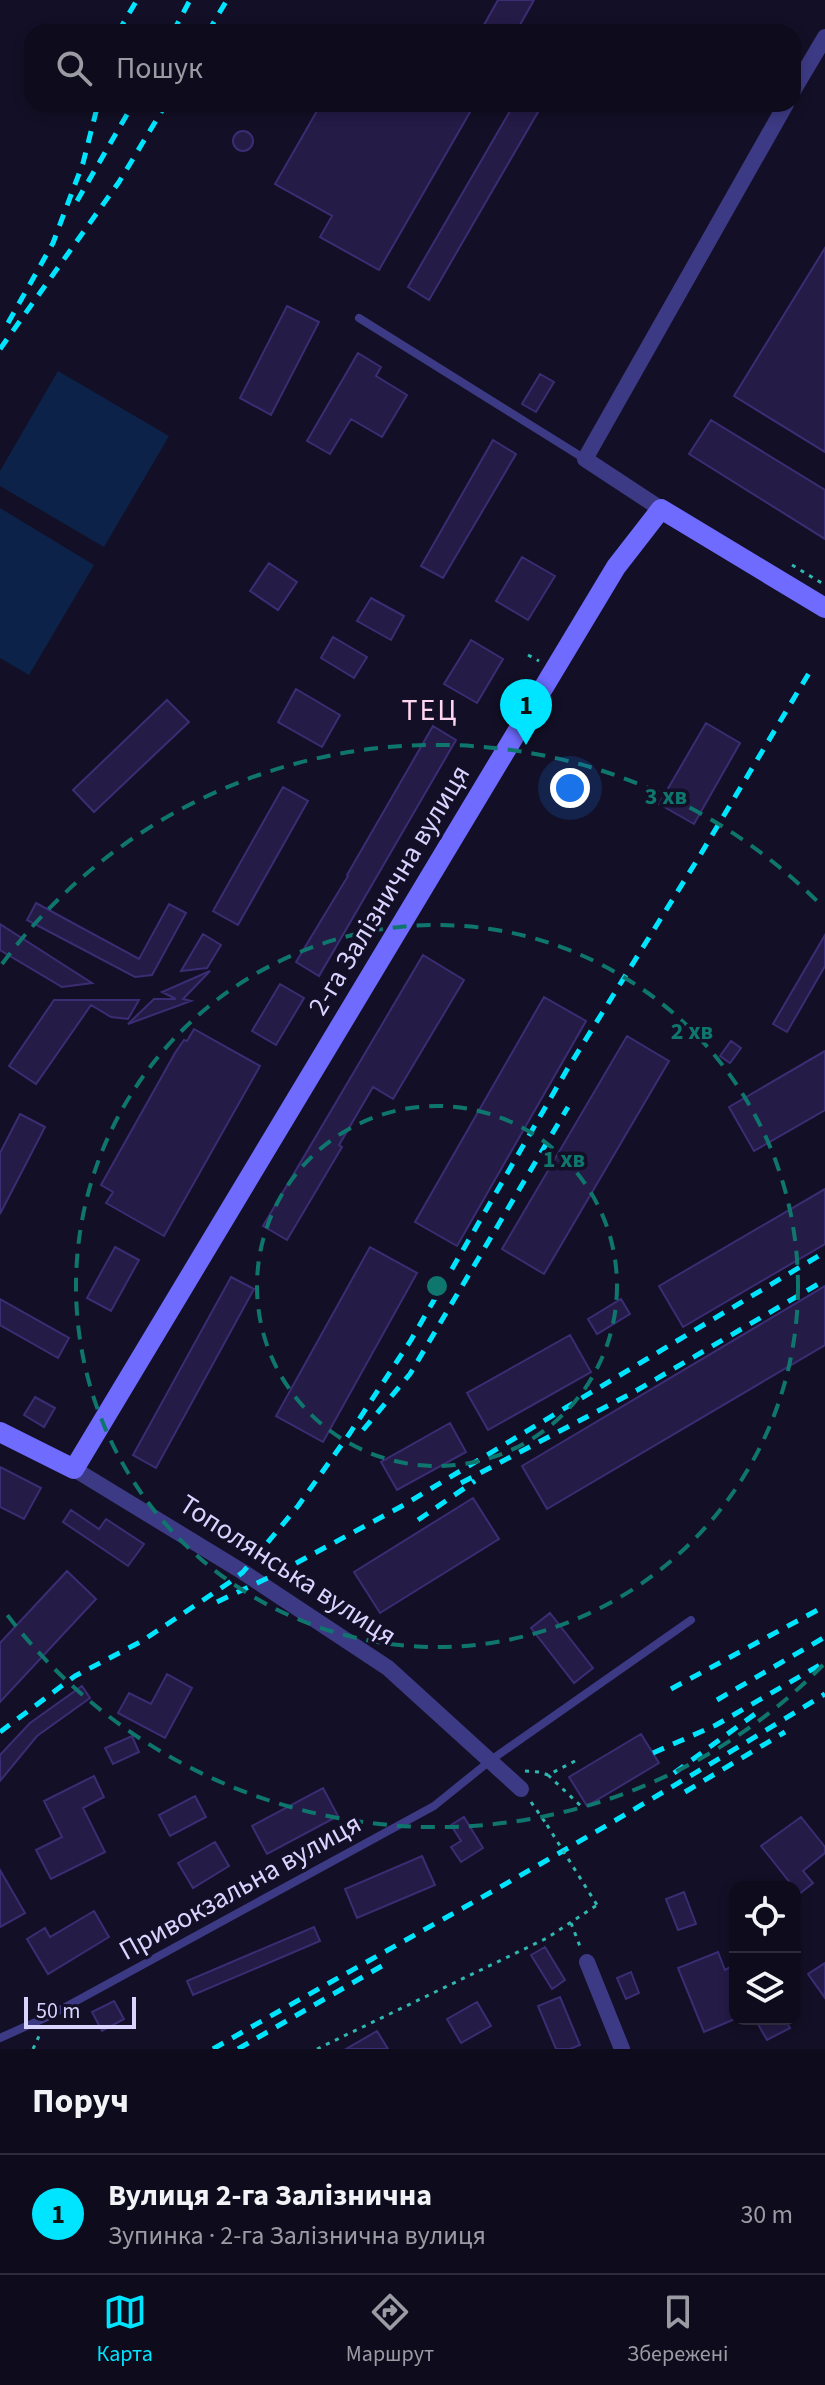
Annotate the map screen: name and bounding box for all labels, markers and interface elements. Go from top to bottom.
search box [24,24,801,112]
icon: search [52,46,96,90]
text: Пошук [116,47,203,90]
pin: 1 [500,679,552,745]
district label: ТЕЦ [401,689,459,732]
street label: 2-га Залізнична вулиця [298,757,480,1023]
your location [550,768,590,808]
text: 3 хв [645,779,687,814]
text: 2 хв [671,1014,713,1049]
text: 1 хв [543,1142,585,1177]
centre of rings [423,1272,451,1300]
street label: Тополянська вулиця [172,1485,404,1655]
street label: Привокзальна вулиця [112,1804,368,1970]
map controls [729,1881,801,2025]
button: locate [729,1881,801,1953]
button: layers [729,1953,801,2025]
scale bar [24,1993,136,2029]
text: 50 m [36,1995,81,2027]
text: Поруч [32,2077,129,2126]
text: Вулиця 2-га Залізнична [108,2174,432,2217]
text: 1 [51,2196,65,2233]
text: 30 m [740,2196,793,2233]
text: Зупинка · 2-га Залізнична вулиця [108,2217,486,2254]
tab: Карта [96,2290,153,2370]
tab: Маршрут [346,2290,434,2370]
tab: Збережені [627,2290,729,2370]

